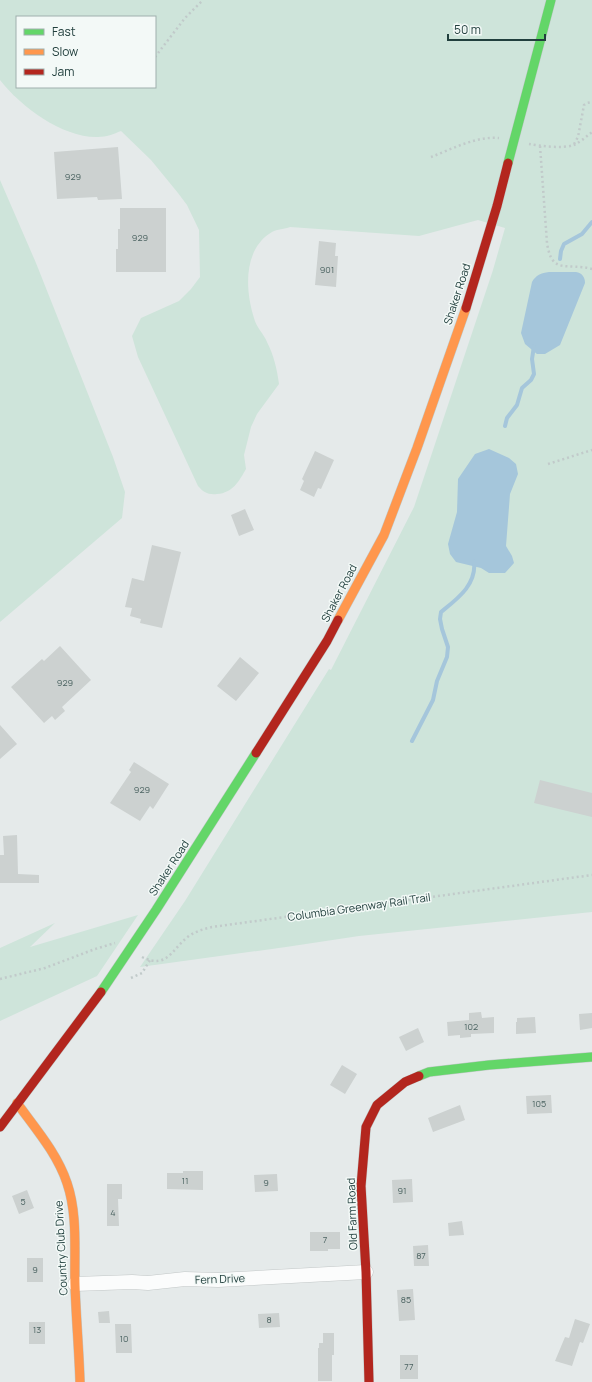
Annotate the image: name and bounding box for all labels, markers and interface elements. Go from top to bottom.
legend [16,16,156,88]
scale bar [448,16,545,42]
text: 50 m [454,21,481,38]
text: Fast [52,23,76,40]
text: Slow [52,43,78,60]
text: Jam [52,63,74,80]
house number: 929 [65,170,81,183]
house number: 929 [132,231,148,244]
street label: Shaker Road [440,261,473,326]
house number: 901 [320,263,334,276]
street label: Shaker Road [317,561,360,624]
house number: 929 [57,676,73,689]
house number: 929 [134,783,150,796]
street label: Shaker Road [145,837,192,898]
street label: Columbia Greenway Rail Trail [286,889,431,924]
house number: 102 [464,1020,478,1033]
house number: 105 [532,1097,546,1110]
house number: 11 [181,1174,189,1187]
house number: 9 [263,1176,269,1189]
street label: Old Farm Road [343,1178,360,1250]
house number: 91 [397,1184,407,1197]
house number: 5 [20,1195,26,1208]
street label: Country Club Drive [50,1200,70,1296]
house number: 4 [110,1206,116,1219]
house number: 7 [323,1233,328,1246]
house number: 87 [416,1249,426,1262]
house number: 9 [32,1263,38,1276]
street label: Fern Drive [195,1270,246,1287]
house number: 85 [401,1293,411,1306]
house number: 8 [266,1313,272,1326]
house number: 13 [33,1323,41,1336]
house number: 10 [120,1332,129,1345]
house number: 77 [404,1360,414,1373]

